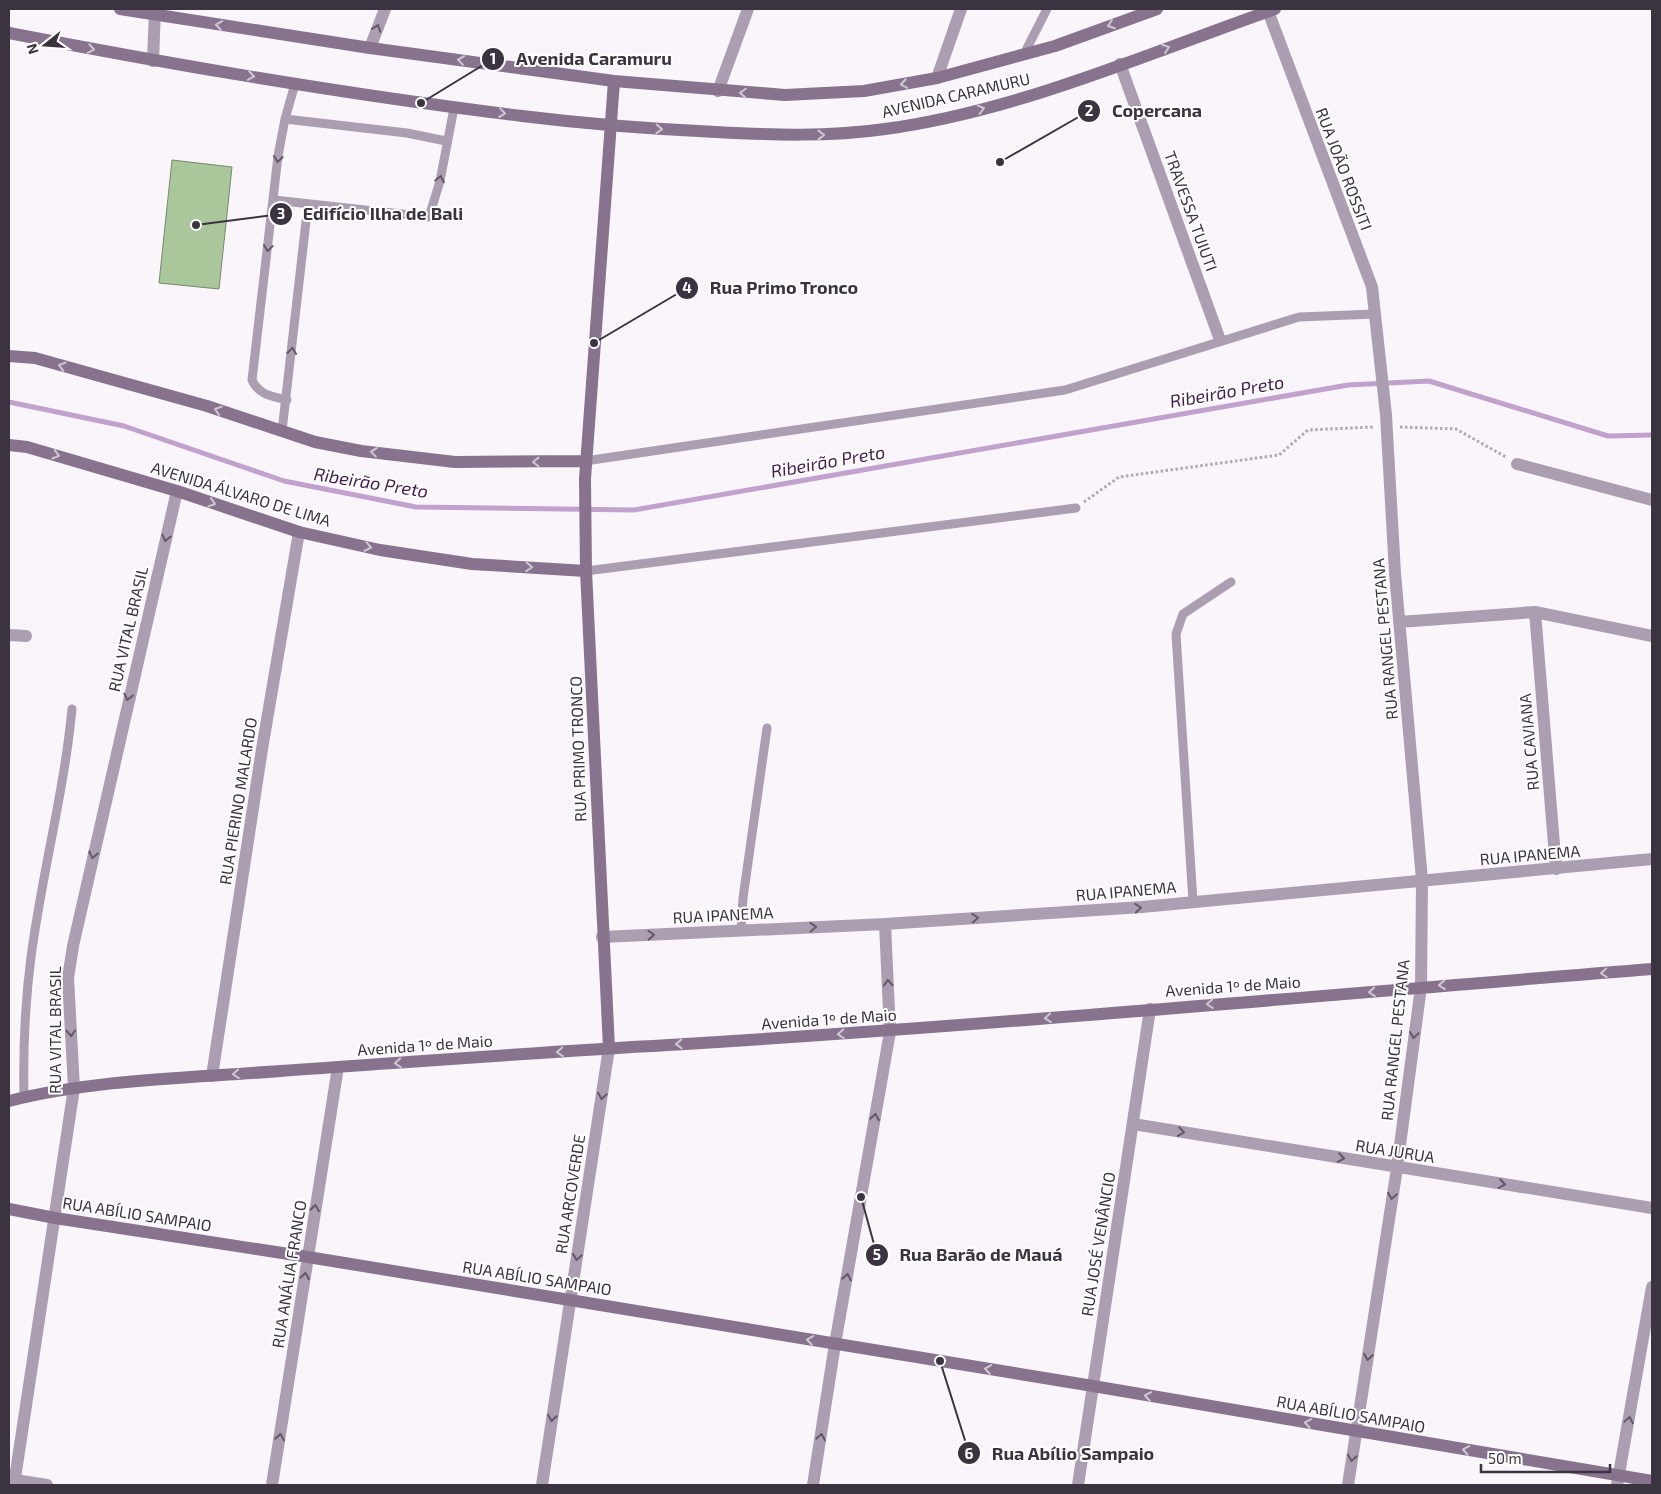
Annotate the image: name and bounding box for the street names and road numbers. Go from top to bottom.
street label: AVENIDA CARAMURU [880,68,1032,121]
street label: RUA JOÃO ROSSITI [1312,105,1377,233]
street label: TRAVESSA TUIUTI [1161,148,1222,273]
street label: AVENIDA ÁLVARO DE LIMA [149,457,333,530]
street label: RUA RANGEL PESTANA [1368,557,1401,721]
street label: RUA VITAL BRASIL [104,564,151,693]
street label: RUA PRIMO TRONCO [565,676,590,822]
street label: RUA CAVIANA [1515,693,1542,791]
street label: RUA PIERINO MALARDO [215,716,260,886]
street label: RUA IPANEMA [1479,841,1581,868]
street label: RUA IPANEMA [1075,877,1177,904]
street label: RUA IPANEMA [672,902,774,927]
street label: RUA RANGEL PESTANA [1377,958,1412,1122]
street label: RUA VITAL BRASIL [45,966,64,1094]
street label: Avenida 1º de Maio [1165,971,1301,1000]
street label: Avenida 1º de Maio [761,1004,897,1033]
street label: Avenida 1º de Maio [357,1030,493,1059]
street label: RUA ARCOVERDE [551,1133,588,1255]
street label: RUA JURUA [1354,1135,1436,1166]
street label: RUA JOSÉ VENÂNCIO [1077,1170,1118,1317]
street label: RUA ABÍLIO SAMPAIO [61,1192,213,1235]
street label: RUA ANÁLIA FRANCO [267,1199,310,1349]
street label: RUA ABÍLIO SAMPAIO [461,1256,613,1299]
street label: RUA ABÍLIO SAMPAIO [1275,1391,1427,1436]

